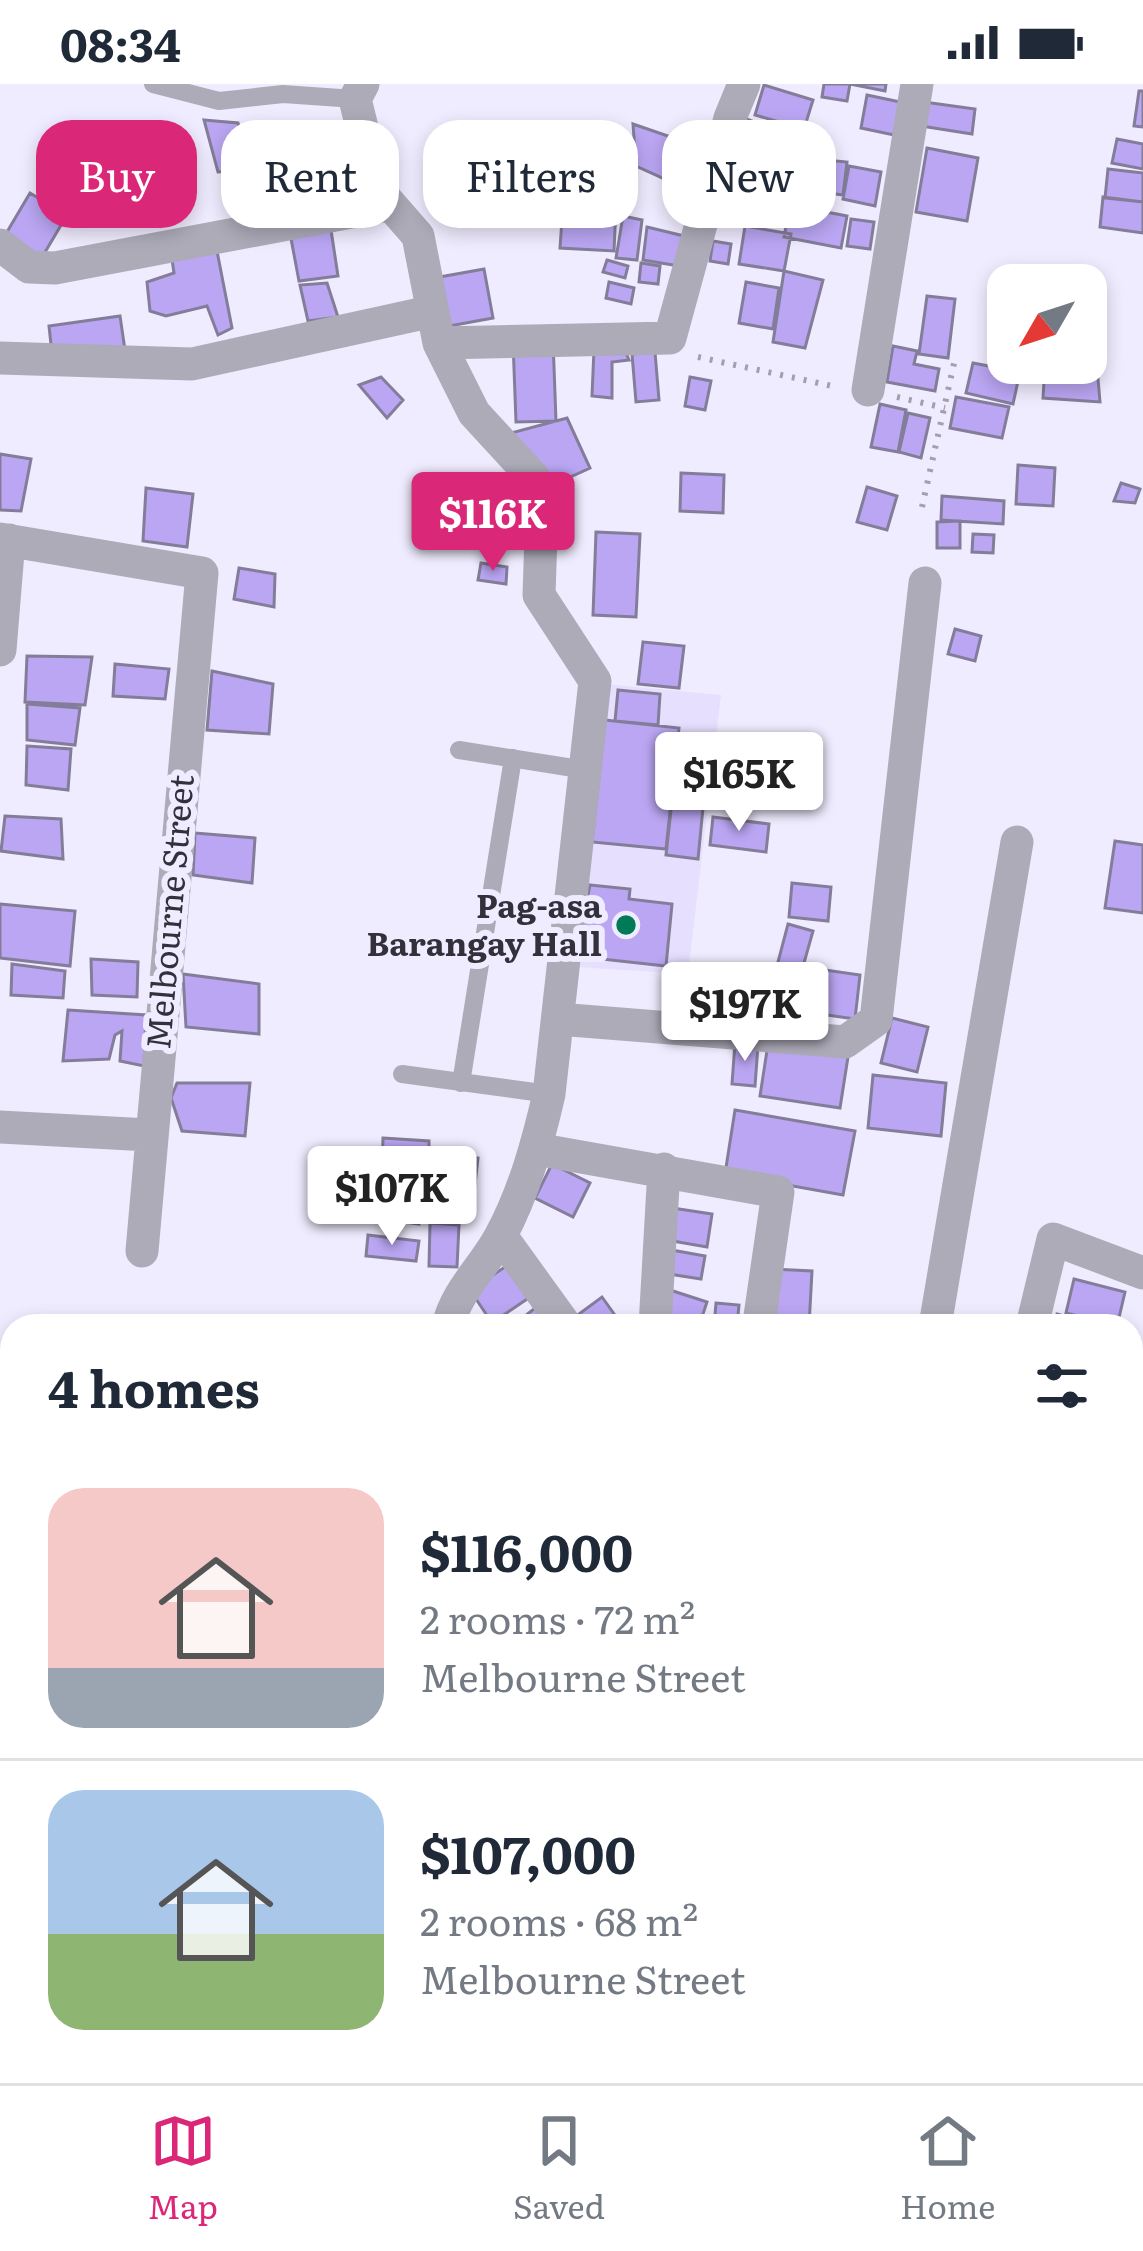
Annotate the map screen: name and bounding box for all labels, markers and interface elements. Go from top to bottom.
text: 08:34 [60,9,181,76]
chip: Buy [36,120,197,228]
chip: Rent [221,120,399,228]
chip: Filters [423,120,638,228]
chip: New [662,120,836,228]
north arrow [987,264,1107,384]
map controls [987,264,1107,384]
pin: $116K [409,472,577,574]
text: $116K [439,482,547,540]
pin: $165K [655,732,823,834]
text: $165K [682,742,796,800]
street label: Melbourne Street [131,772,204,1051]
place label: Pag-asa Barangay Hall [367,879,603,966]
marker: Pag-asa Barangay Hall [613,912,639,938]
pin: $197K [661,962,829,1064]
text: $197K [688,972,802,1030]
pin: $107K [308,1146,476,1248]
text: $107K [335,1156,449,1214]
text: 4 homes [48,1348,260,1424]
icon: filters [1029,1353,1095,1419]
text: $116,000 [420,1512,633,1588]
icon: home [144,1536,288,1680]
text: 2 rooms · 72 m² [420,1588,695,1646]
text: Melbourne Street [420,1646,746,1704]
text: $107,000 [420,1814,636,1890]
icon: home [144,1838,288,1982]
text: 2 rooms · 68 m² [420,1890,698,1948]
text: Melbourne Street [420,1948,746,2006]
tab: Map [148,2108,218,2229]
tab: Saved [513,2108,605,2229]
tab: Home [900,2108,995,2229]

